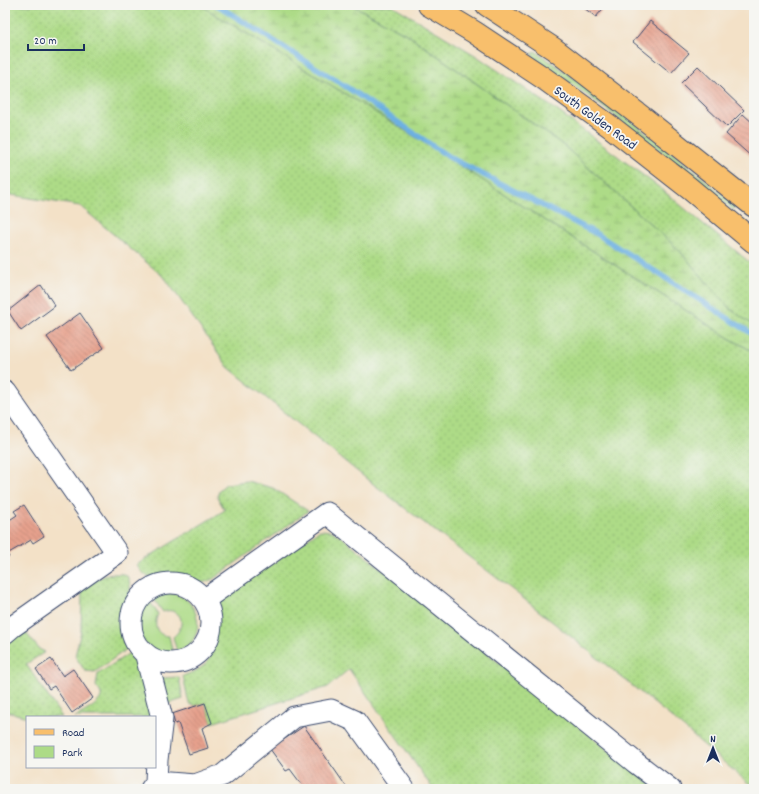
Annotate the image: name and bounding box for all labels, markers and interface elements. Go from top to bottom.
scale bar [28,26,84,52]
text: 20 m [34,33,57,50]
street label: South Golden Road [549,82,641,156]
legend [26,716,156,768]
text: Road [62,725,84,742]
north arrow [693,728,733,768]
text: N [710,732,716,748]
text: Park [62,745,83,762]

